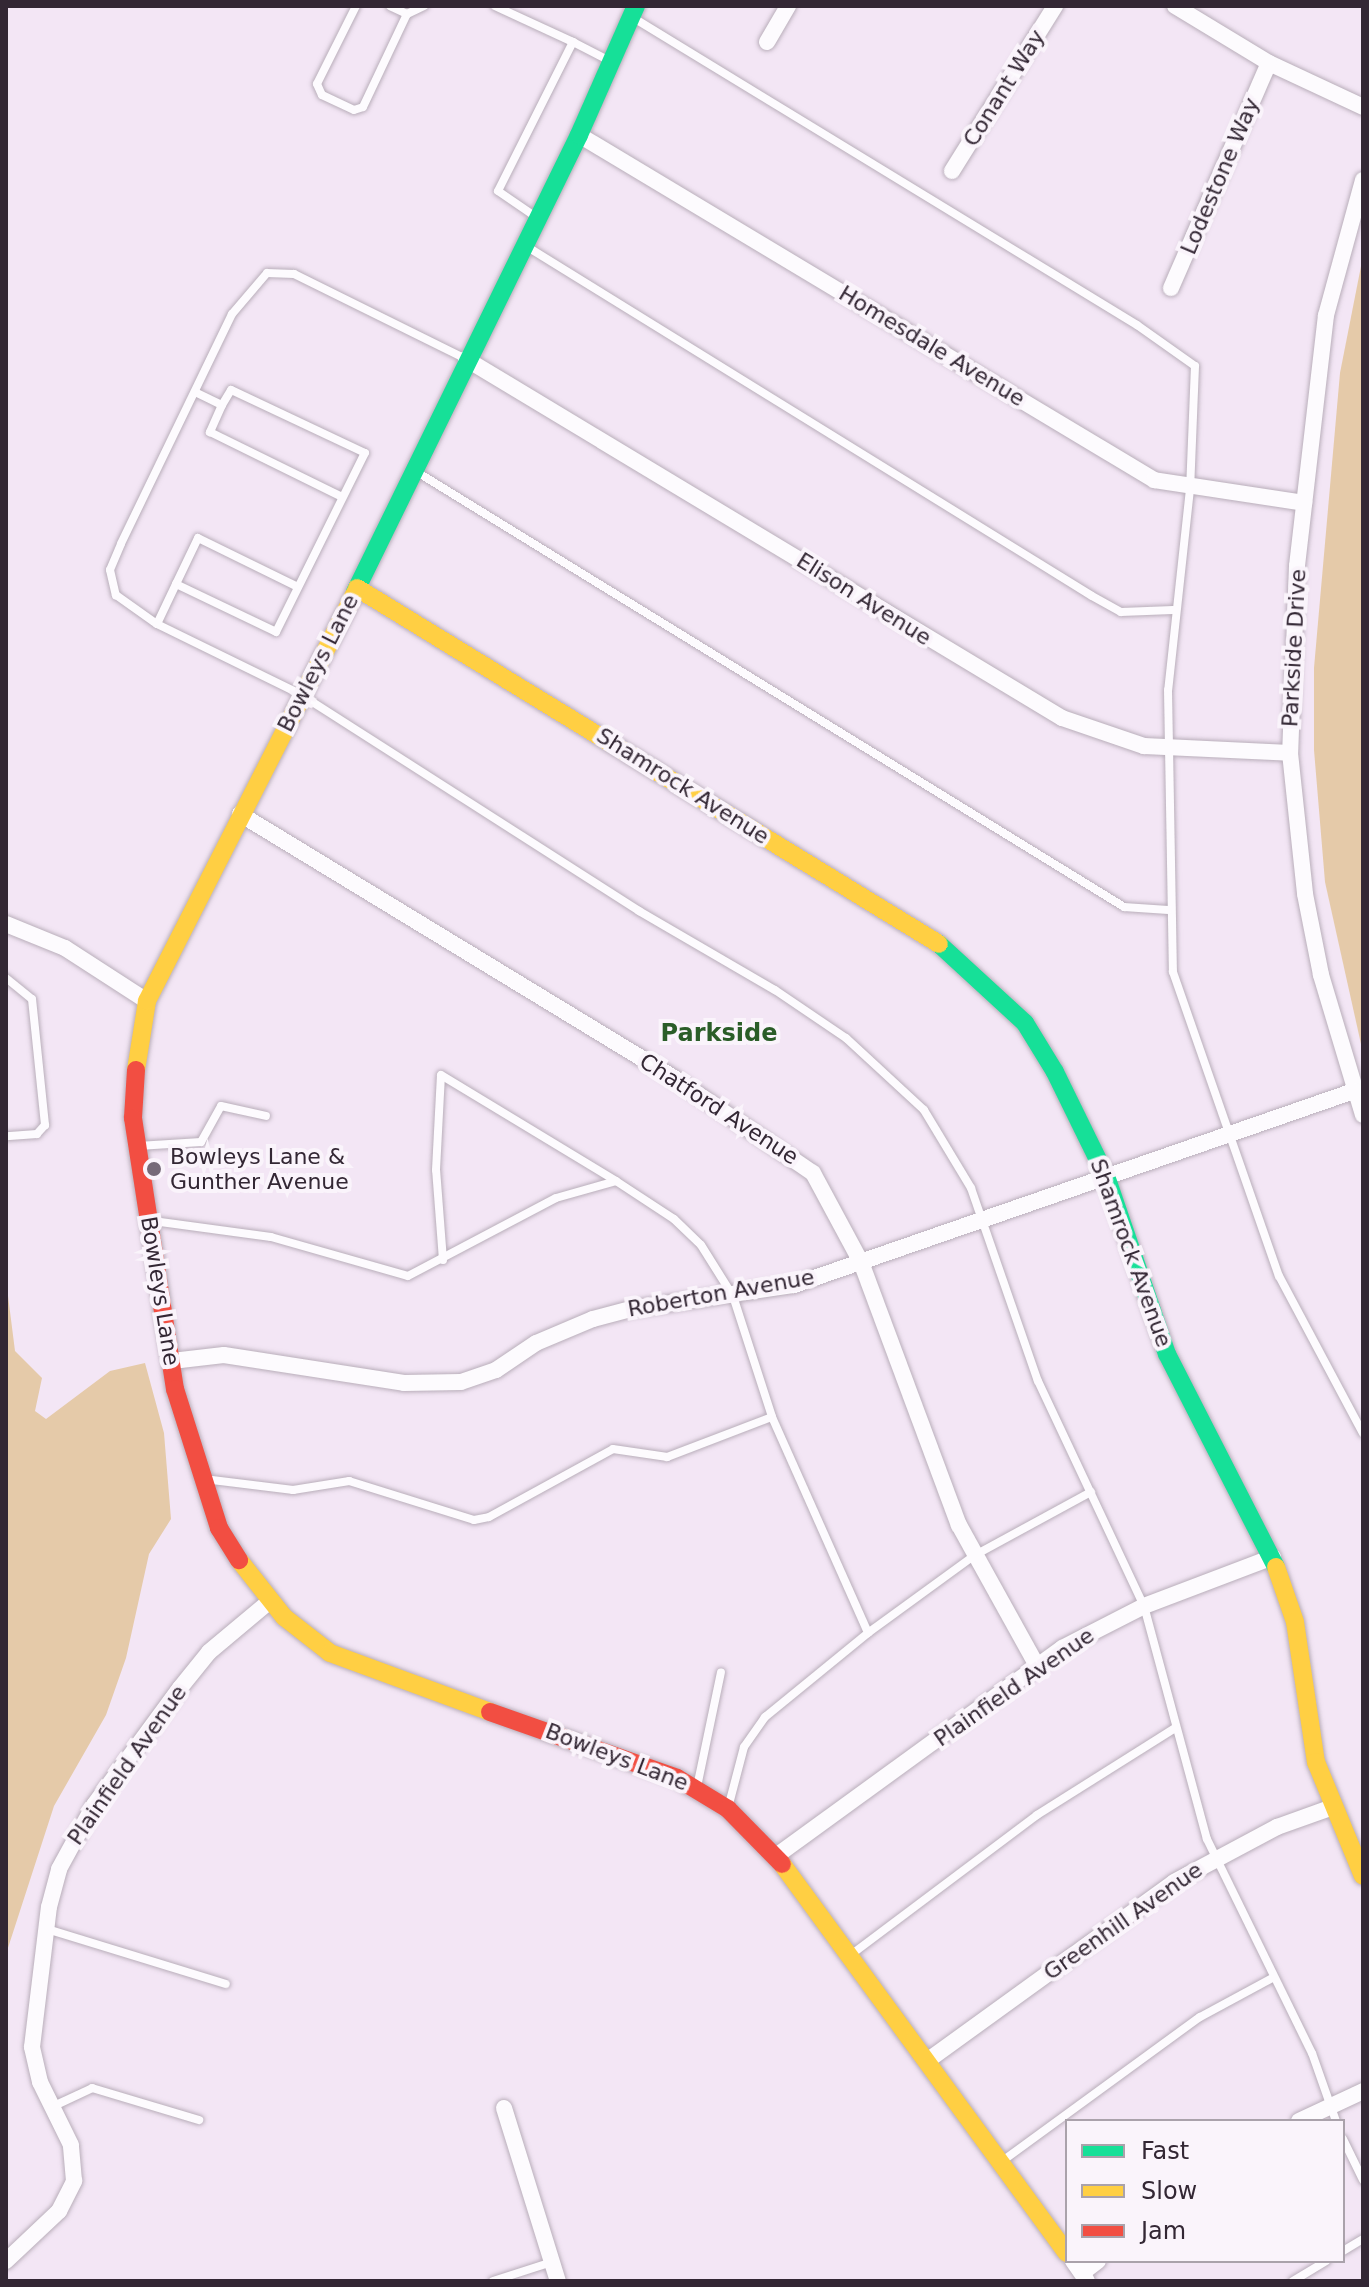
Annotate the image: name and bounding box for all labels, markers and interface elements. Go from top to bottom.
street label: Conant Way [958,25,1050,151]
street label: Lodestone Way [1175,94,1265,258]
street label: Homesdale Avenue [834,280,1030,412]
street label: Elison Avenue [792,547,936,651]
street label: Parkside Drive [1277,568,1311,728]
street label: Bowleys Lane [272,590,364,736]
street label: Shamrock Avenue [592,722,774,850]
district label: Parkside [661,1020,777,1048]
street label: Chatford Avenue [635,1048,803,1170]
place label: Bowleys Lane & Gunther Avenue [170,1143,349,1194]
street label: Shamrock Avenue [1085,1155,1177,1351]
marker: Bowleys Lane & Gunther Avenue [145,1160,163,1178]
street label: Bowleys Lane [135,1214,185,1368]
street label: Roberton Avenue [626,1264,816,1322]
street label: Plainfield Avenue [929,1622,1099,1752]
street label: Plainfield Avenue [62,1680,192,1850]
street label: Bowleys Lane [542,1718,692,1796]
street label: Greenhill Avenue [1039,1856,1207,1986]
legend [1065,2119,1345,2263]
text: Fast [1141,2137,1189,2165]
text: Slow [1141,2177,1197,2205]
text: Jam [1141,2217,1186,2245]

